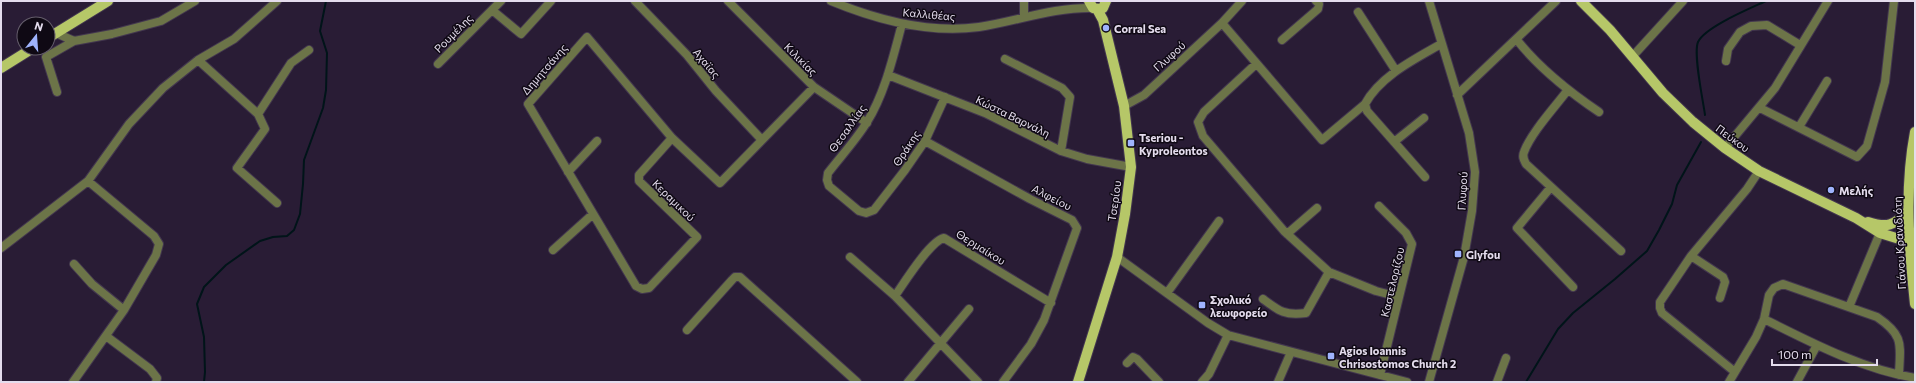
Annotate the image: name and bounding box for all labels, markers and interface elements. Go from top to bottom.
street label: Καλλιθέας [902,5,956,23]
street label: Ρουμέλης [431,11,475,55]
north arrow [16,16,56,56]
text: N [33,19,45,33]
place label: Corral Sea [1114,22,1166,35]
marker: Corral Sea [1101,23,1111,33]
street label: Γλυφού [1150,38,1188,74]
street label: Κιλικίας [782,40,820,78]
street label: Δημητσάνης [518,41,570,97]
street label: Αχαϊας [691,45,723,81]
street label: Κώστα Βαρνάλη [974,92,1052,140]
street label: Θεσαλλίας [826,102,868,154]
street label: Πεύκου [1714,121,1752,155]
street label: Θράκης [890,128,922,168]
place label: Tseriou - Kyproleontos [1139,131,1208,157]
marker: Tseriou - Kyproleontos [1126,138,1136,148]
street label: Γλυφού [1454,171,1470,211]
street label: Κεραμικού [650,177,698,223]
street label: Τσερίου [1105,180,1123,222]
street label: Αλφείου [1030,181,1074,213]
place label: Μελής [1839,184,1873,197]
marker: Μελής [1826,185,1836,195]
street label: Γιάνου Κρανιδιότη [1890,196,1908,290]
street label: Θερμαίκου [954,227,1008,267]
street label: Καστελορίζου [1378,246,1406,318]
place label: Glyfou [1466,248,1500,261]
marker: Glyfou [1453,249,1463,259]
place label: Σχολικό λεωφορείο [1210,293,1268,319]
marker: Σχολικό λεωφορείο [1197,300,1207,310]
scale bar [1772,341,1877,367]
place label: Agios Ioannis Chrisostomos Church 2 [1339,344,1456,370]
text: 100 m [1778,347,1812,361]
marker: Agios Ioannis Chrisostomos Church 2 [1326,351,1336,361]

